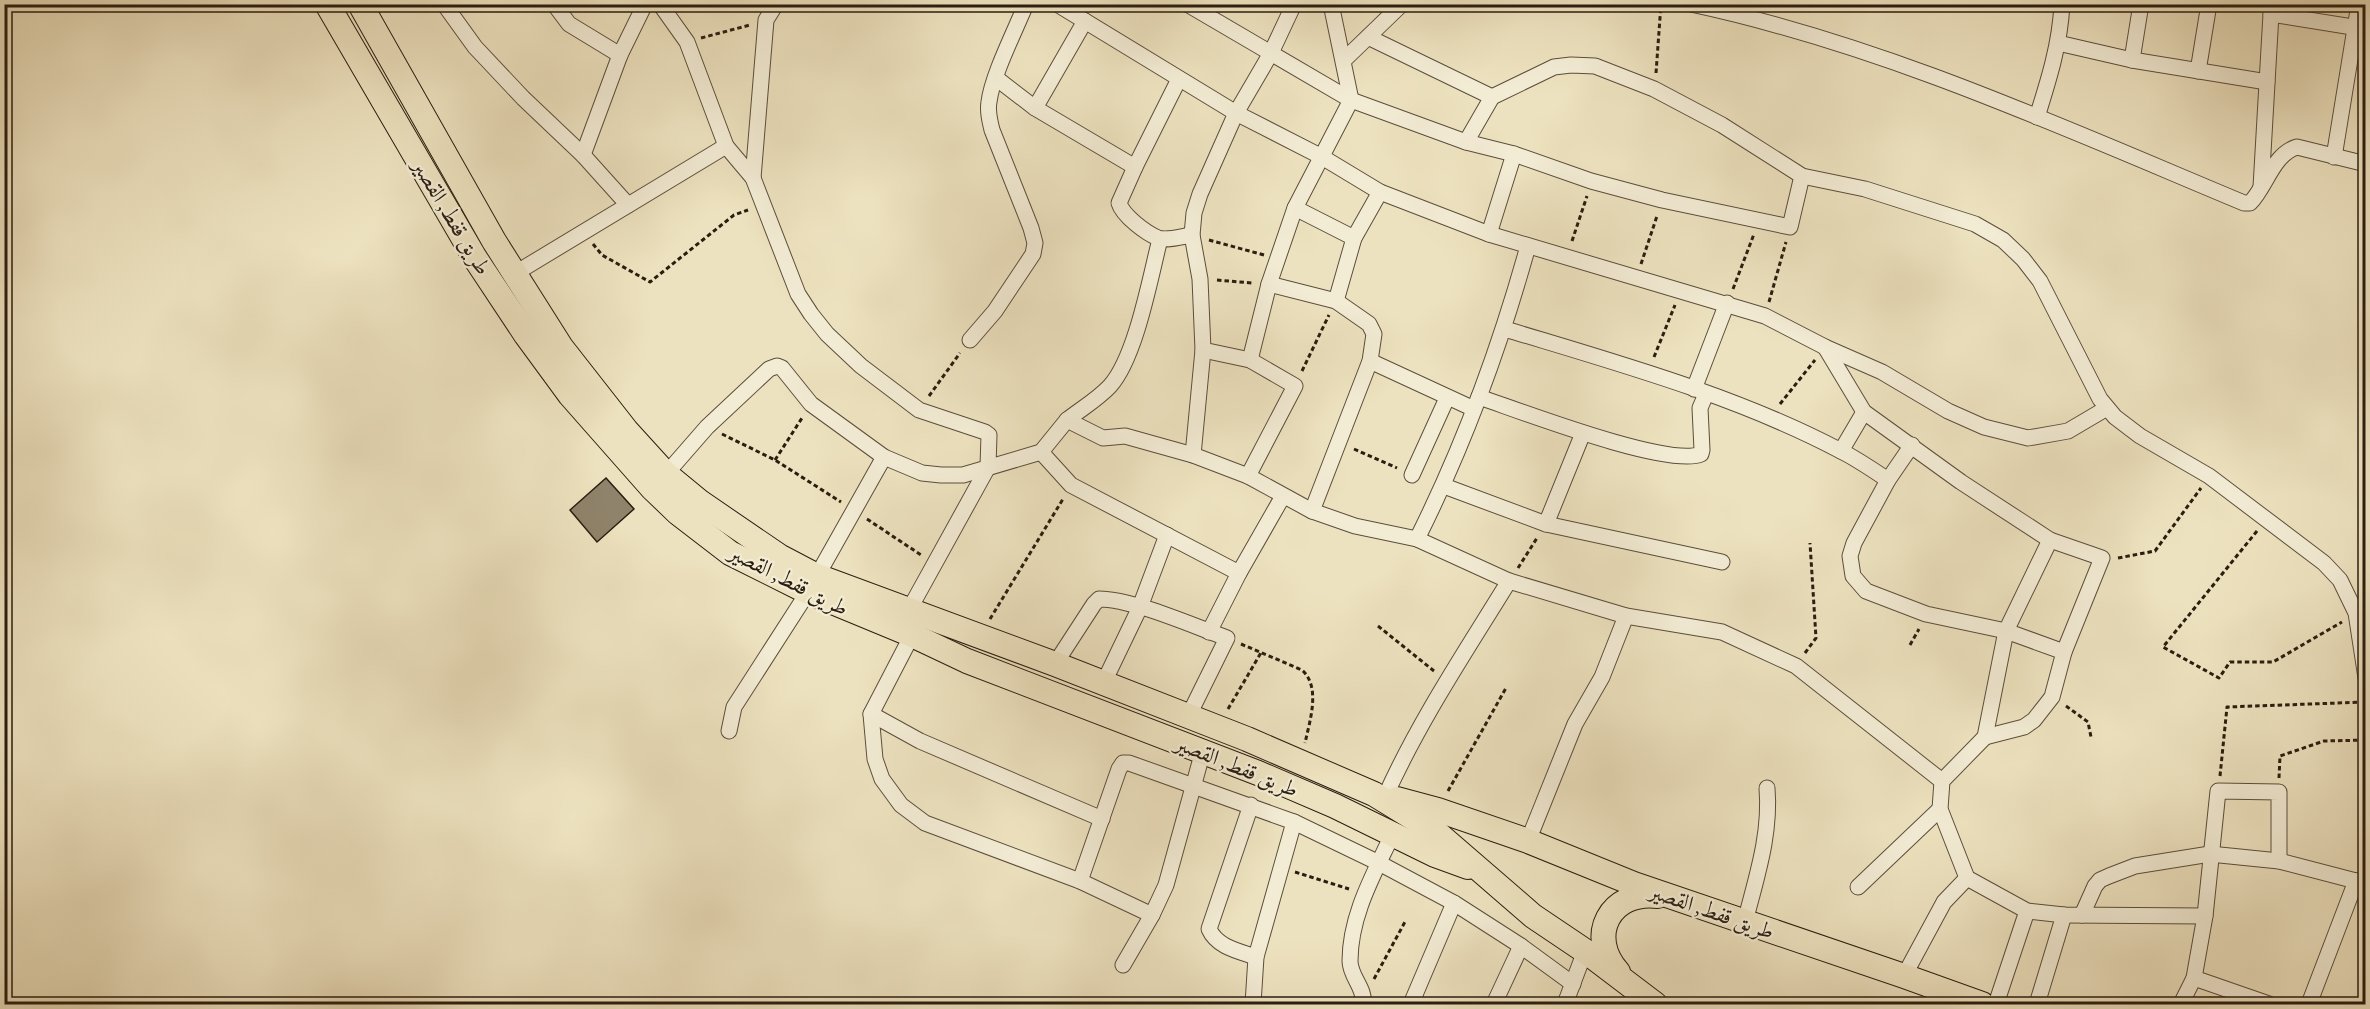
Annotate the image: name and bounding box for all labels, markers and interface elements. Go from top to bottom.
street label: طريق قفط, القصير [405,152,498,280]
street label: طريق قفط, القصير [723,537,854,623]
street label: طريق قفط, القصير [1169,727,1303,804]
street label: طريق قفط, القصير [1644,875,1778,946]

